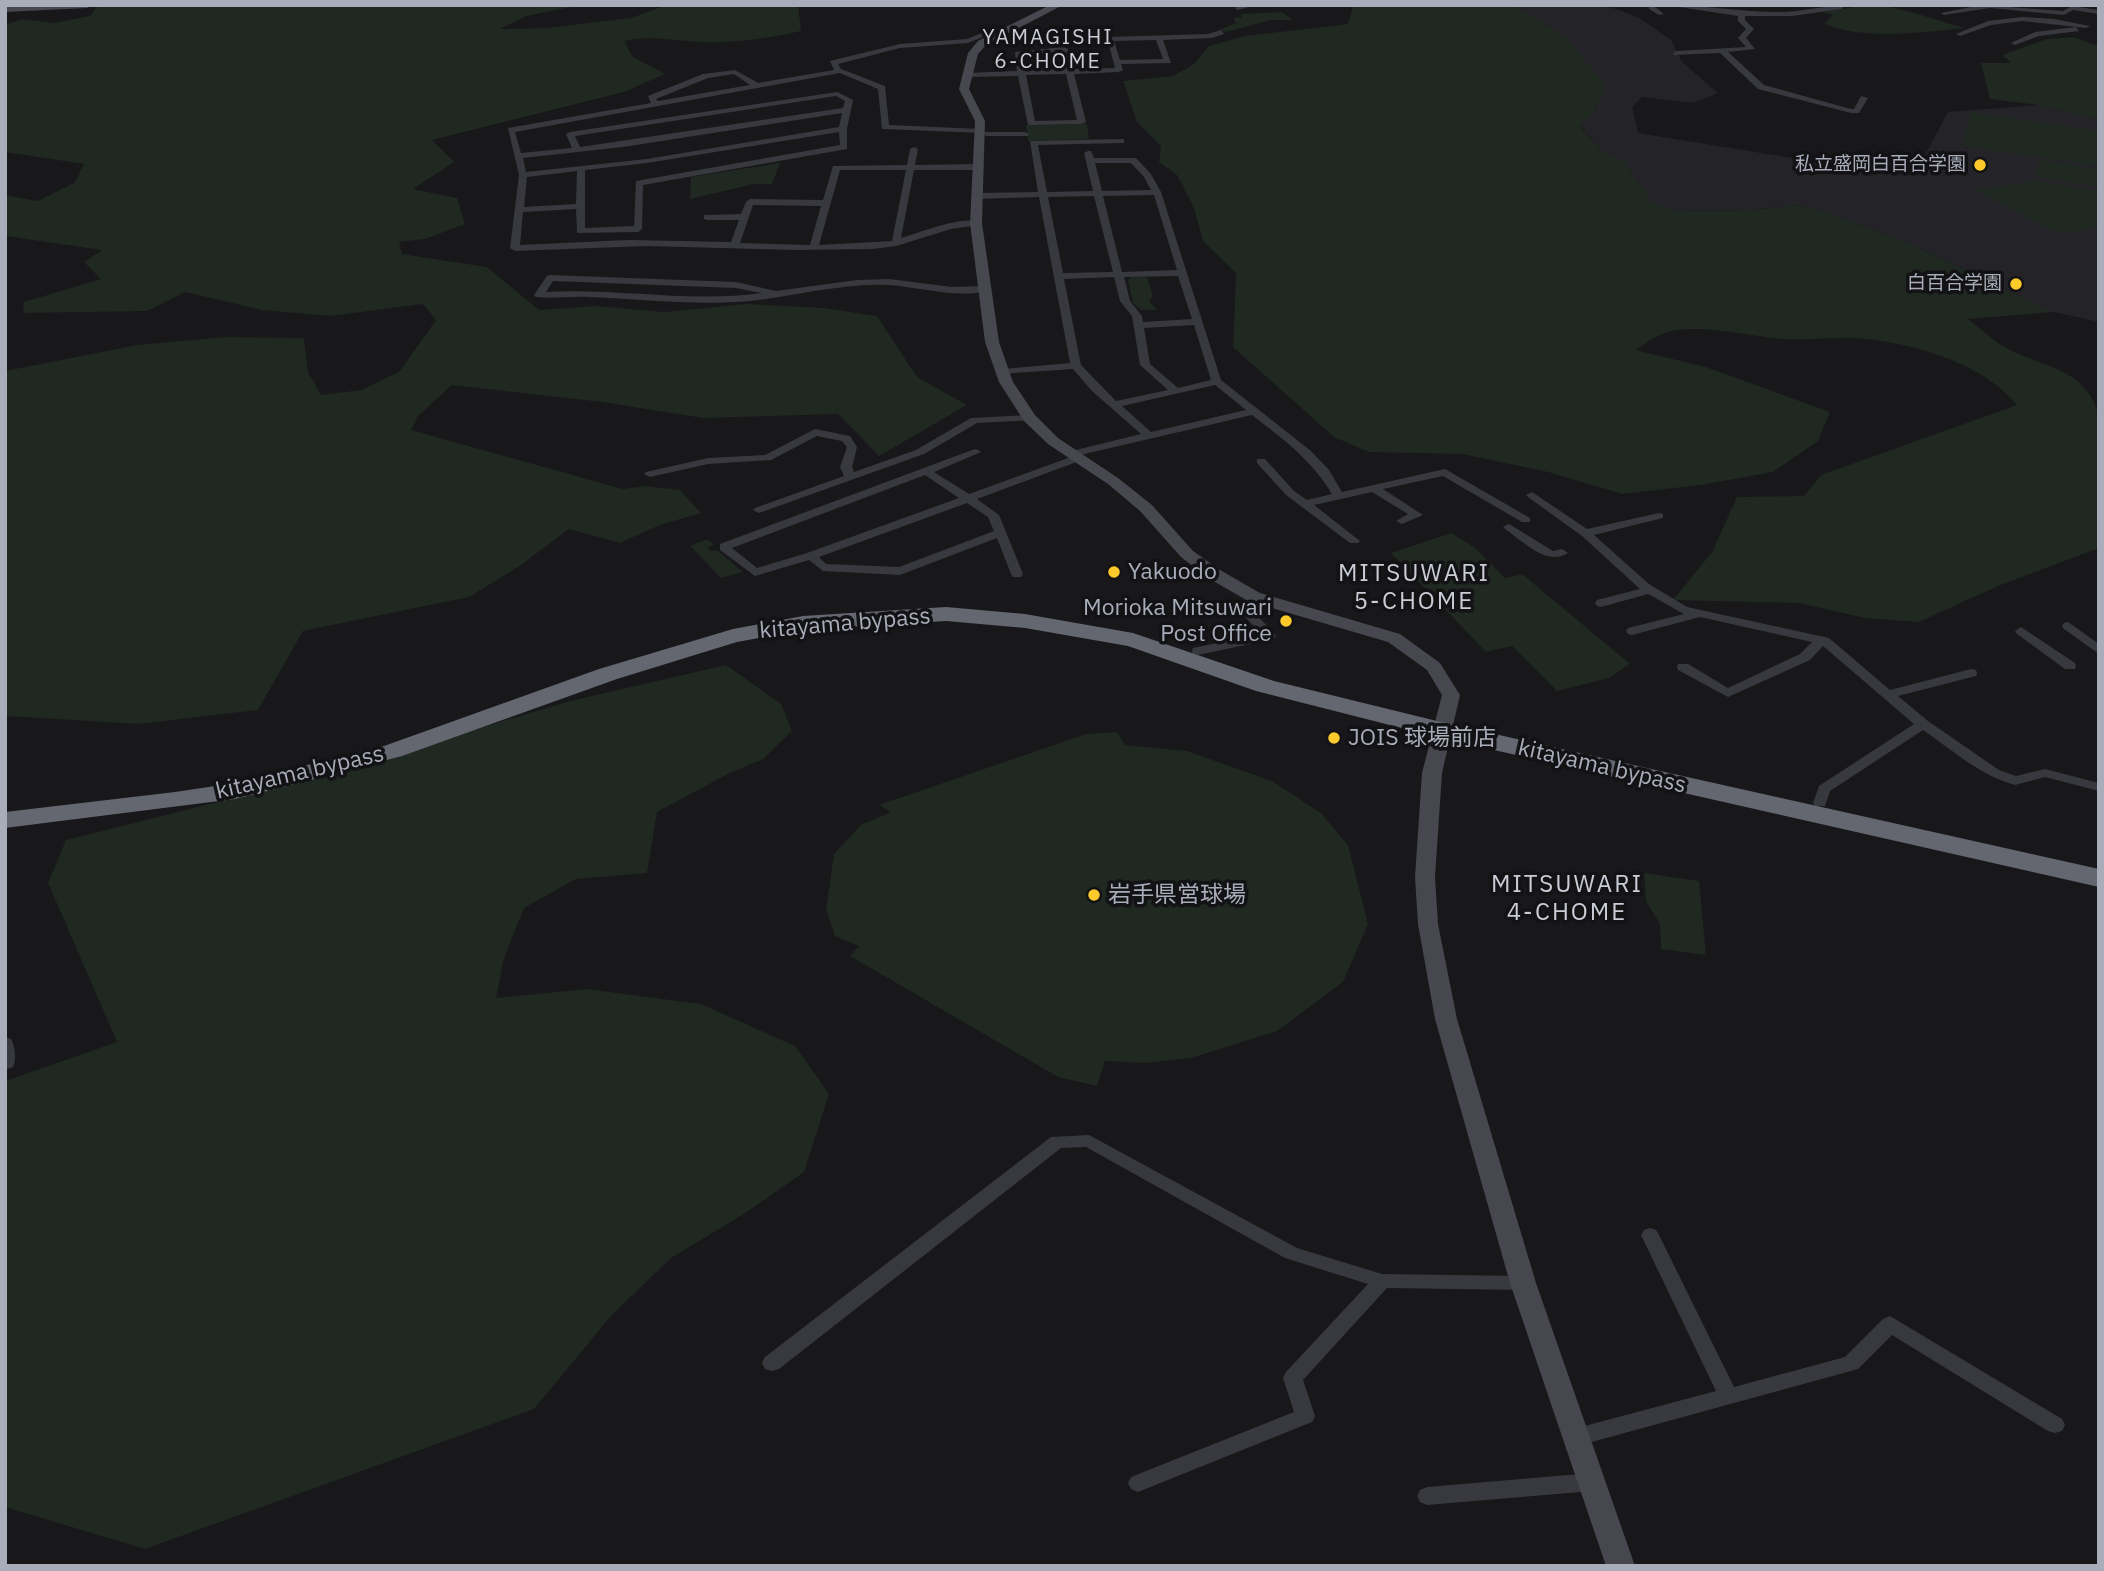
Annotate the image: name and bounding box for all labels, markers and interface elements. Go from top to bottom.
district label: YAMAGISHI 6-CHOME [983,25,1113,75]
place label: 私立盛岡白百合学園 [1795,154,1966,176]
marker: 私立盛岡白百合学園 [1972,157,1988,173]
place label: 白百合学園 [1907,273,2002,295]
marker: 白百合学園 [2008,276,2024,292]
place label: Yakuodo [1128,558,1217,586]
district label: MITSUWARI 5-CHOME [1339,560,1489,616]
marker: Yakuodo [1106,564,1122,580]
place label: Morioka Mitsuwari Post Office [1083,594,1272,648]
street label: kitayama bypass [758,603,932,645]
marker: Morioka Mitsuwari Post Office [1278,613,1294,629]
place label: JOIS 球場前店 [1348,724,1496,752]
marker: JOIS 球場前店 [1326,730,1342,746]
street label: kitayama bypass [1515,734,1689,800]
street label: kitayama bypass [213,740,387,806]
district label: MITSUWARI 4-CHOME [1492,871,1642,927]
place label: 岩手県営球場 [1108,881,1246,909]
marker: 岩手県営球場 [1086,887,1102,903]

